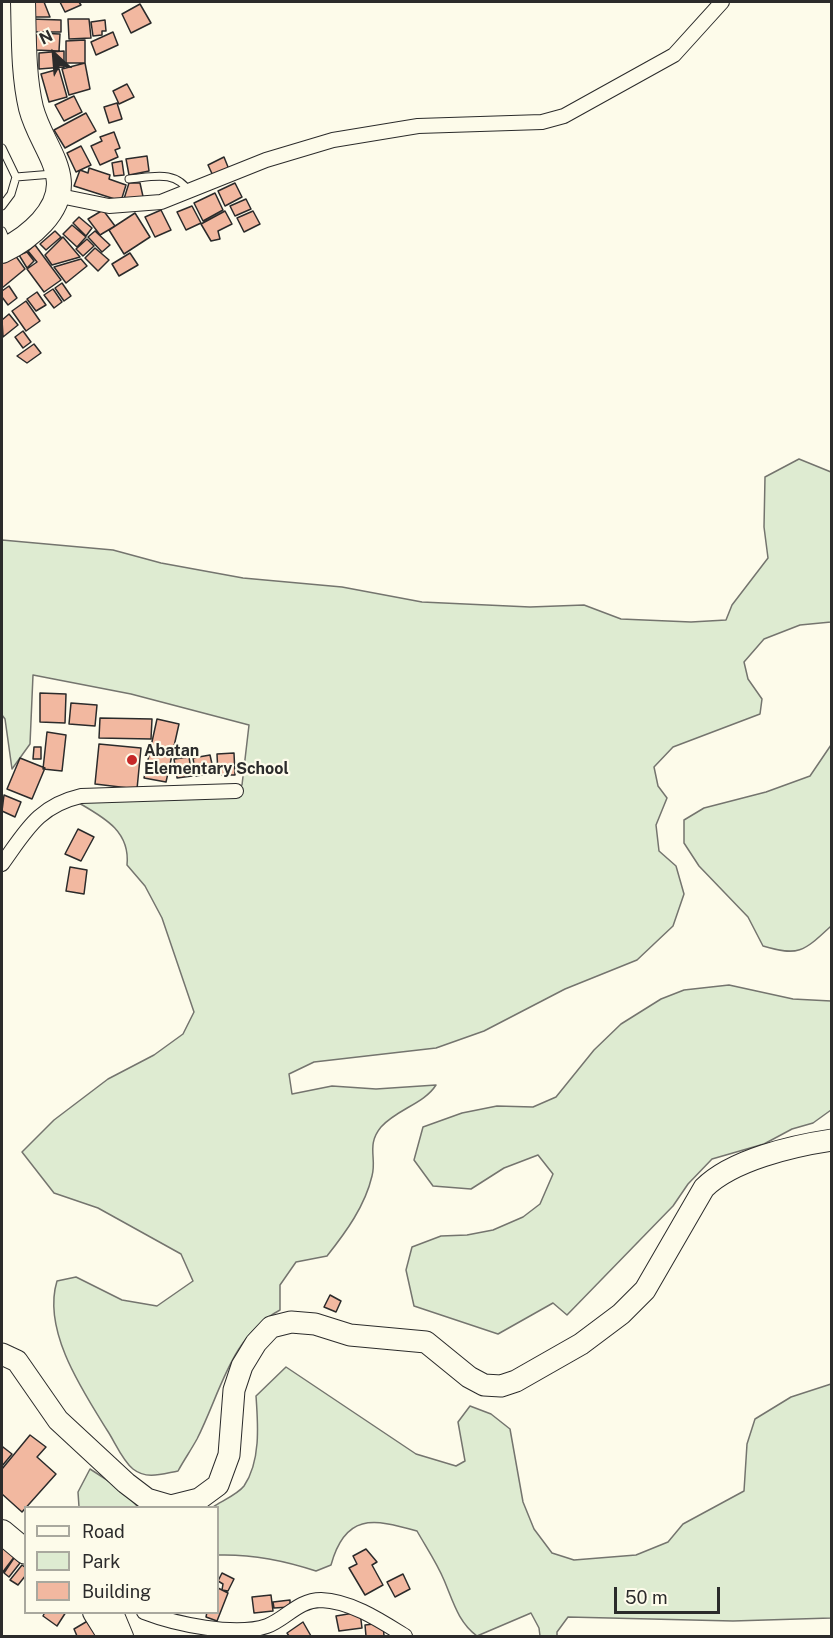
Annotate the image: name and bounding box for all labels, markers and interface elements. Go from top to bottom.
north arrow [24,24,84,84]
text: N [36,26,56,49]
place label: Abatan Elementary School [144,741,289,779]
marker: Abatan Elementary School [125,753,139,767]
legend [24,1506,219,1614]
text: Road [82,1521,125,1542]
text: Park [82,1551,120,1572]
scale bar [617,1575,724,1613]
text: Building [82,1581,151,1602]
text: 50 m [625,1587,668,1608]

